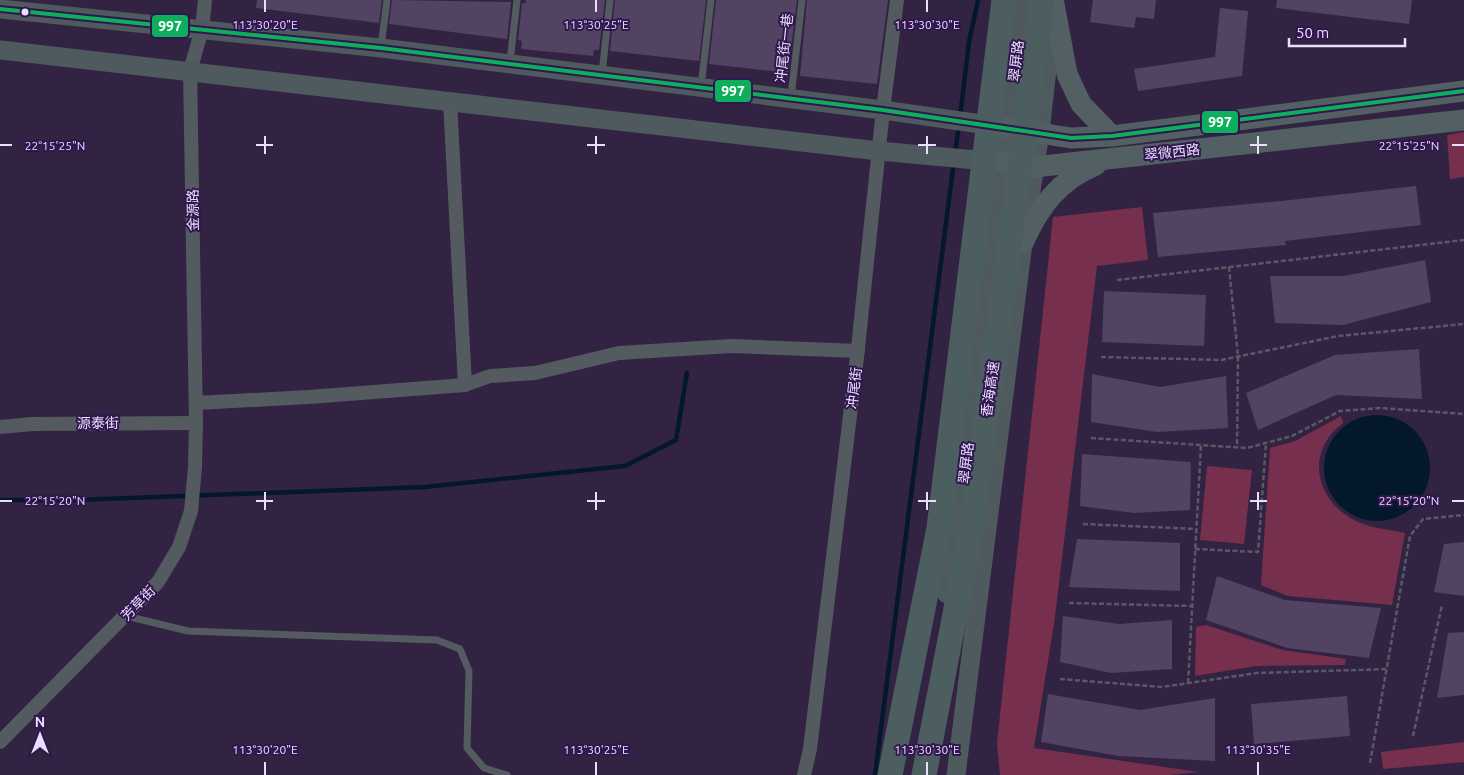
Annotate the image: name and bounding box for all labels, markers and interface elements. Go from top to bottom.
unlabelled marker [20,7,30,17]
street label: 冲尾街一巷 [772,12,796,84]
line badge: 997 [151,14,189,38]
scale bar [1289,15,1405,47]
text: 997 [158,18,182,34]
text: 113°30'20"E [232,18,298,31]
text: 113°30'25"E [563,18,629,31]
text: 113°30'30"E [894,18,960,31]
text: 50 m [1296,24,1329,41]
street label: 翠屏路 [1006,39,1026,83]
line badge: 997 [714,79,752,103]
text: 997 [721,83,745,99]
line badge: 997 [1201,110,1239,134]
text: 997 [1208,114,1232,130]
text: 22°15'25"N [25,139,85,152]
text: 22°15'25"N [1379,139,1439,152]
street label: 翠微西路 [1143,141,1201,163]
street label: 金源路 [185,189,201,231]
street label: 香海高速 [978,360,1002,418]
street label: 冲尾街 [844,366,864,410]
street label: 源泰街 [77,415,119,431]
street label: 翠屏路 [956,441,976,485]
text: 22°15'20"N [25,494,85,507]
text: 22°15'20"N [1379,494,1439,507]
street label: 芳草街 [118,582,158,624]
north arrow [15,710,65,760]
text: N [35,714,45,730]
text: 113°30'20"E [232,743,298,756]
text: 113°30'25"E [563,743,629,756]
text: 113°30'30"E [894,743,960,756]
text: 113°30'35"E [1225,743,1291,756]

